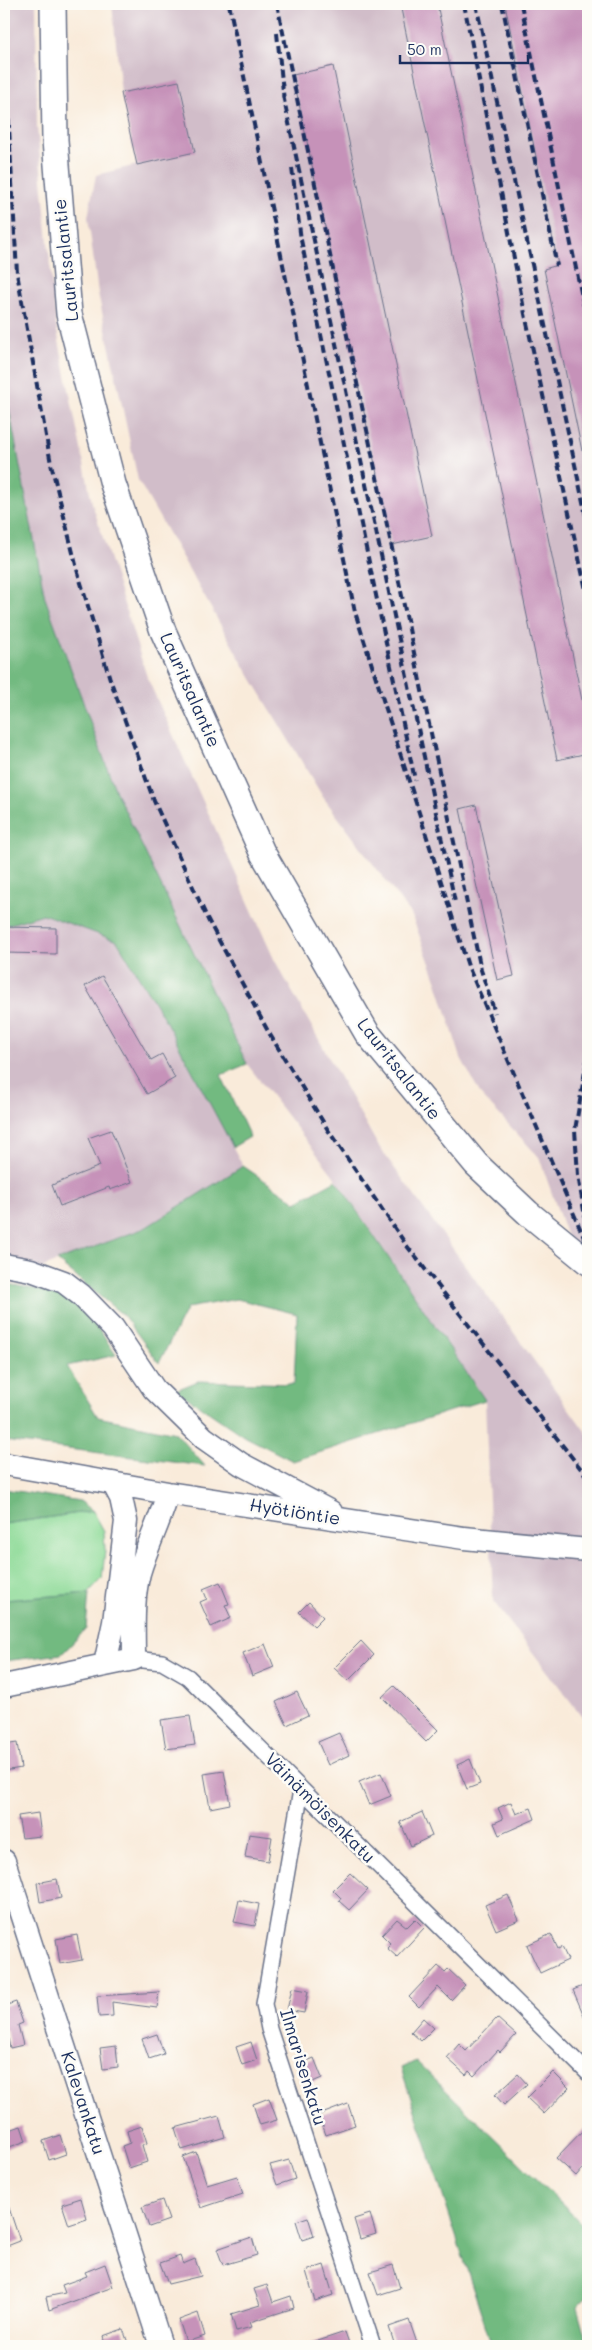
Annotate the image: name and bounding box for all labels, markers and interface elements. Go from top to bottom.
scale bar [400,32,527,64]
text: 50 m [407,39,442,59]
street label: Lauritsalantie [47,198,83,323]
street label: Lauritsalantie [155,628,227,751]
street label: Lauritsalantie [352,1012,447,1124]
street label: Hyötiöntie [248,1492,342,1530]
street label: Väinämöisenkatu [260,1747,381,1868]
street label: Ilmarisenkatu [275,2005,333,2128]
street label: Kalevankatu [56,2048,112,2157]

